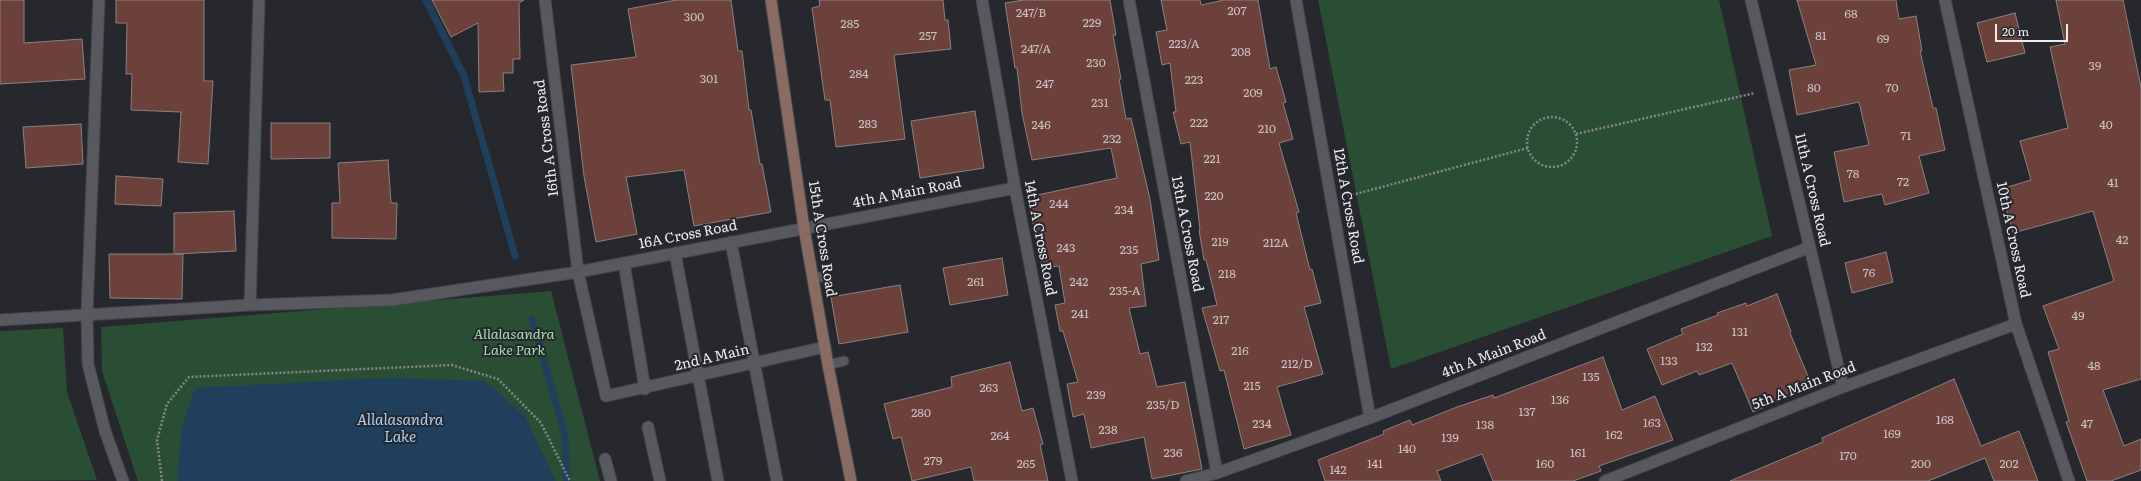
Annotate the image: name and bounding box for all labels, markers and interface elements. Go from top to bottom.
house number: 207 [1227,4,1247,18]
house number: 247/B [1016,6,1046,20]
house number: 68 [1844,7,1858,21]
house number: 300 [684,10,704,24]
house number: 229 [1083,16,1101,30]
scale bar [1997,16,2070,42]
house number: 285 [841,17,859,31]
text: 20 m [2002,22,2029,40]
house number: 257 [919,29,937,43]
house number: 81 [1815,29,1827,43]
house number: 69 [1877,32,1889,46]
house number: 223/A [1168,37,1200,51]
house number: 247/A [1021,42,1051,56]
house number: 208 [1231,45,1251,59]
house number: 230 [1086,56,1106,70]
house number: 39 [2089,59,2101,73]
house number: 284 [849,67,869,81]
house number: 301 [700,72,718,86]
house number: 223 [1185,73,1203,87]
house number: 247 [1036,77,1054,91]
street label: 16th A Cross Road [531,79,563,197]
house number: 80 [1807,81,1821,95]
house number: 70 [1885,81,1899,95]
house number: 209 [1243,86,1263,100]
house number: 231 [1091,96,1109,110]
house number: 222 [1190,116,1208,130]
house number: 283 [858,117,878,131]
house number: 246 [1031,118,1051,132]
house number: 40 [2099,118,2113,132]
house number: 210 [1258,122,1276,136]
house number: 71 [1901,129,1911,143]
house number: 232 [1103,132,1121,146]
street label: 11th A Cross Road [1791,132,1833,248]
street label: 12th A Cross Road [1330,147,1366,265]
house number: 221 [1203,152,1221,166]
house number: 78 [1847,167,1859,181]
street label: 4th A Main Road [851,174,963,212]
street label: 13th A Cross Road [1168,175,1206,293]
house number: 72 [1897,175,1909,189]
house number: 41 [2107,176,2119,190]
street label: 14th A Cross Road [1021,179,1059,297]
street label: 15th A Cross Road [805,180,839,298]
street label: 10th A Cross Road [1992,180,2034,300]
house number: 220 [1204,189,1224,203]
house number: 244 [1049,197,1069,211]
house number: 234 [1114,203,1134,217]
street label: 16A Cross Road [637,217,739,253]
house number: 42 [2116,233,2128,247]
house number: 219 [1211,235,1229,249]
house number: 212A [1263,236,1289,250]
house number: 243 [1056,241,1076,255]
house number: 235 [1120,243,1138,257]
house number: 76 [1863,266,1875,280]
house number: 218 [1218,267,1236,281]
house number: 261 [967,275,985,289]
house number: 242 [1070,275,1088,289]
house number: 235-A [1109,284,1141,298]
house number: 241 [1071,307,1089,321]
house number: 49 [2072,309,2084,323]
house number: 217 [1213,313,1229,327]
house number: 131 [1732,325,1748,339]
street label: 4th A Main Road [1439,326,1549,382]
park label: Allalasandra Lake Park [474,327,554,360]
house number: 132 [1695,340,1713,354]
street label: 2nd A Main [673,341,751,375]
house number: 216 [1231,344,1249,358]
house number: 133 [1660,354,1678,368]
house number: 212/D [1281,357,1313,371]
street label: 5th A Main Road [1750,358,1858,414]
house number: 48 [2087,359,2101,373]
house number: 135 [1582,370,1600,384]
house number: 215 [1243,379,1261,393]
house number: 263 [979,381,999,395]
house number: 239 [1087,388,1105,402]
house number: 136 [1551,393,1569,407]
house number: 235/D [1147,398,1179,412]
house number: 137 [1518,405,1536,419]
house number: 280 [911,406,931,420]
water label: Allalasandra Lake [357,412,443,447]
house number: 168 [1936,413,1954,427]
house number: 163 [1643,416,1661,430]
house number: 234 [1252,417,1272,431]
house number: 47 [2081,417,2093,431]
house number: 138 [1476,418,1494,432]
house number: 238 [1098,423,1118,437]
house number: 169 [1883,427,1901,441]
house number: 162 [1605,428,1623,442]
house number: 264 [990,429,1010,443]
house number: 139 [1441,431,1459,445]
house number: 140 [1398,442,1416,456]
house number: 236 [1163,446,1183,460]
house number: 161 [1570,446,1586,460]
house number: 170 [1839,449,1857,463]
house number: 279 [924,454,942,468]
house number: 265 [1017,457,1035,471]
house number: 141 [1367,457,1383,471]
house number: 160 [1536,457,1554,471]
house number: 200 [1911,457,1931,471]
house number: 202 [2000,457,2018,471]
house number: 142 [1329,463,1347,477]

